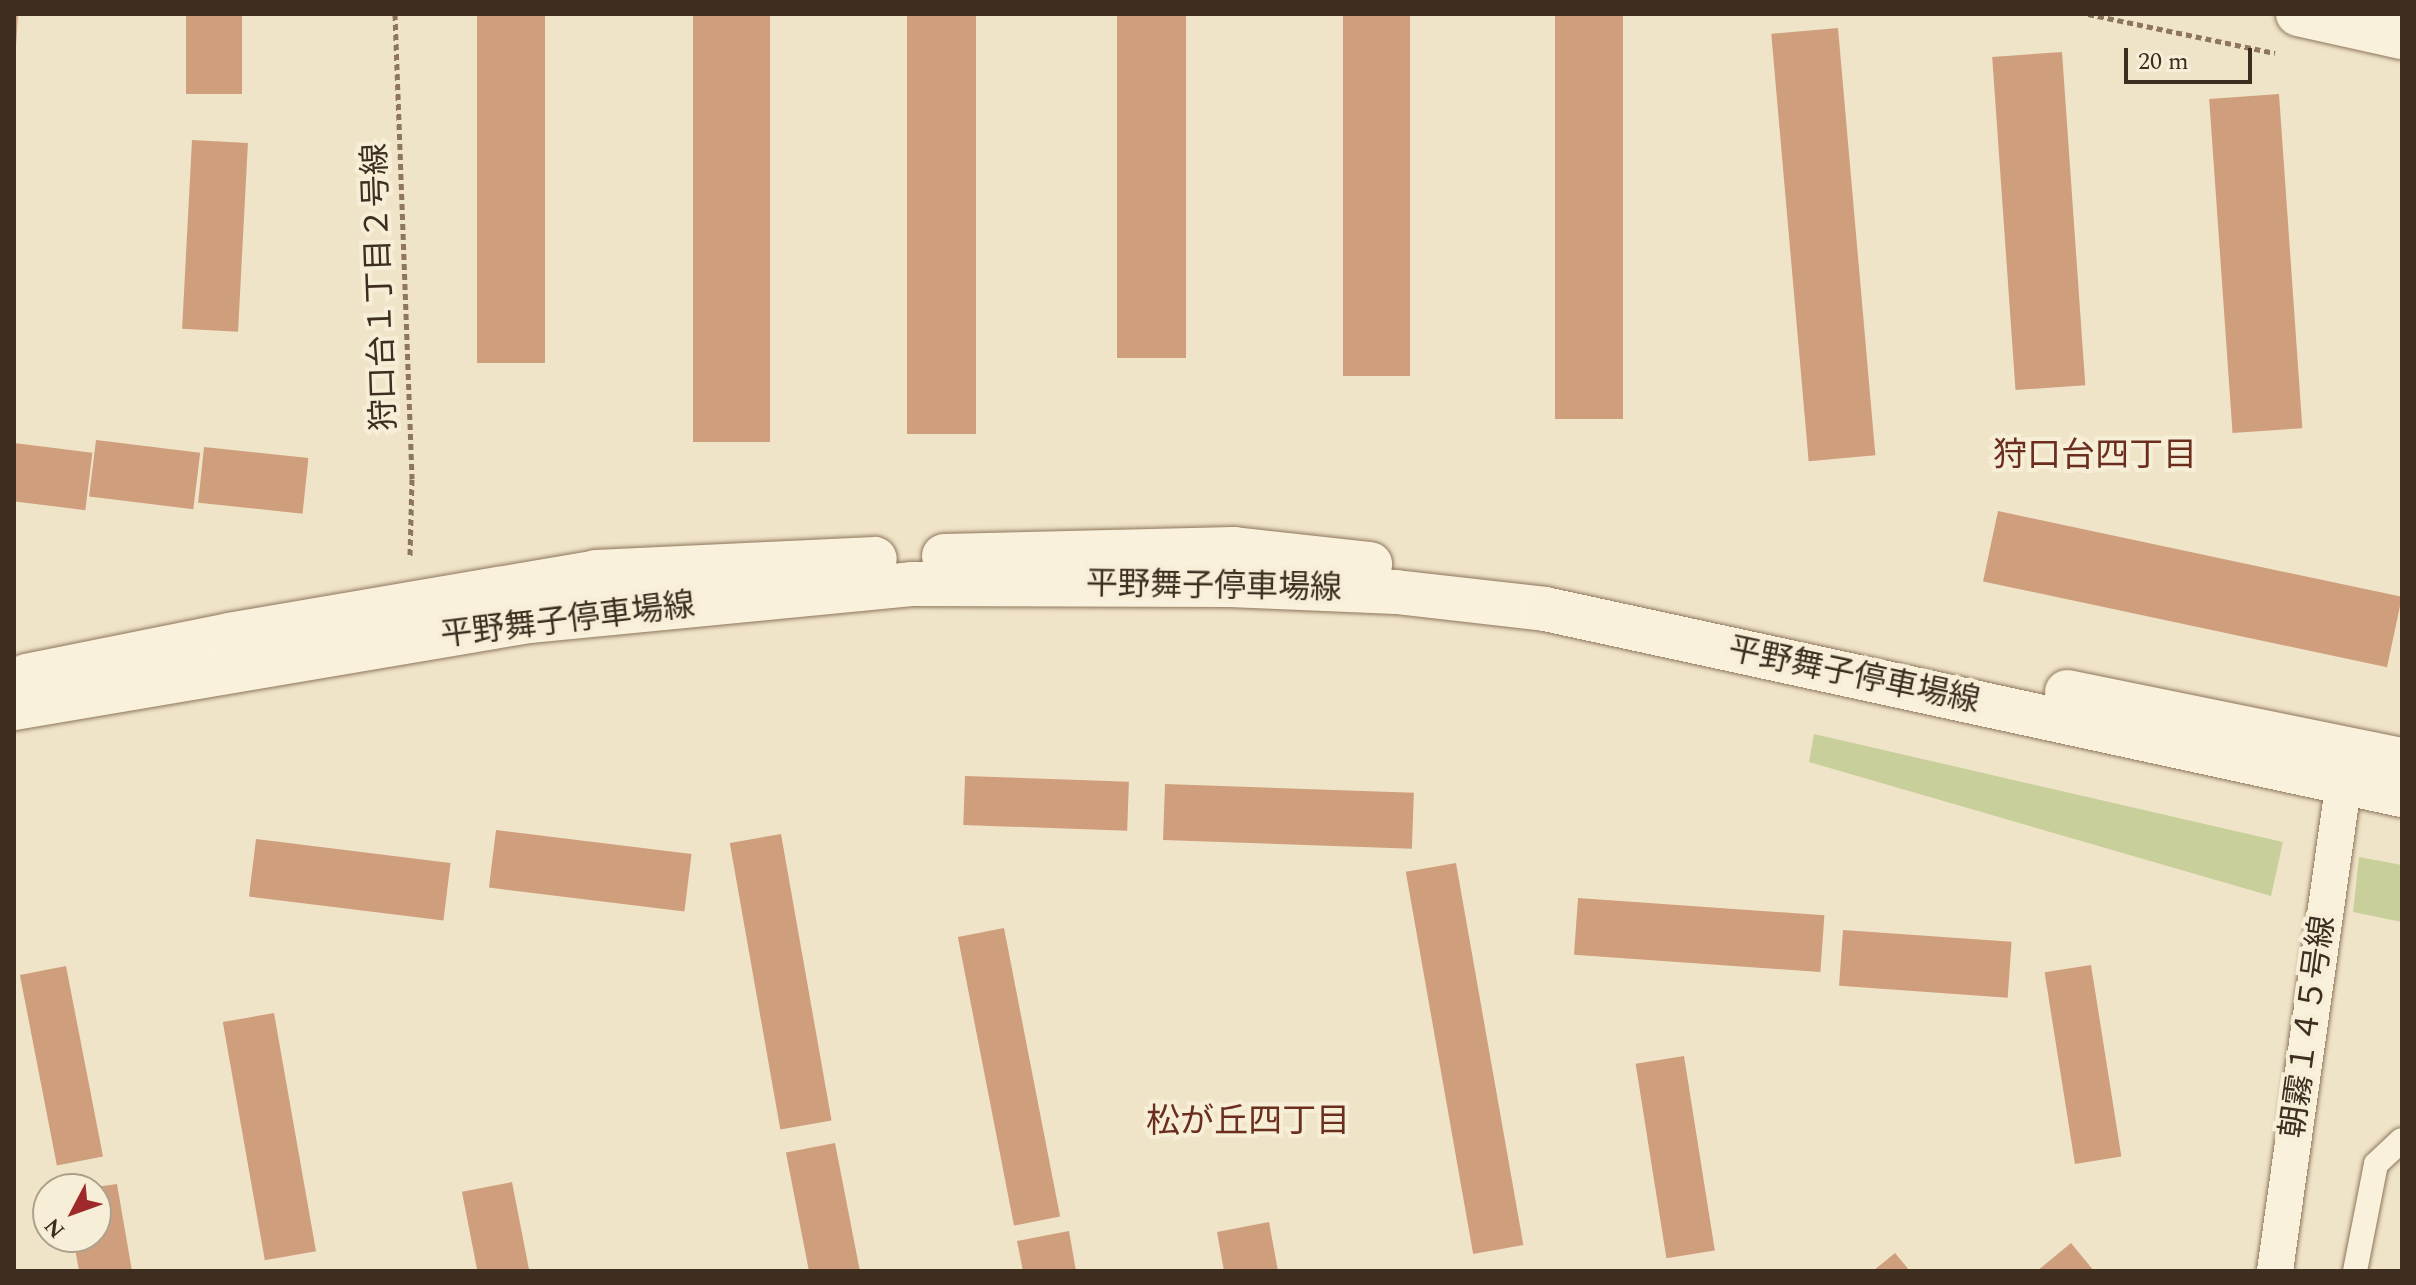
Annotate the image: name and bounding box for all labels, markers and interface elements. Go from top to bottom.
scale bar [2128,32,2256,82]
text: 20 m [2138,44,2189,80]
street label: 狩口台１丁目２号線 [357,142,405,432]
district label: 狩口台四丁目 [1993,437,2197,477]
street label: 平野舞子停車場線 [1086,566,1342,608]
street label: 平野舞子停車場線 [439,586,697,656]
street label: 平野舞子停車場線 [1725,631,1983,721]
street label: 朝霧１４５号線 [2274,913,2344,1141]
district label: 松が丘四丁目 [1146,1103,1350,1143]
north arrow [32,1173,112,1253]
text: N [37,1210,73,1245]

